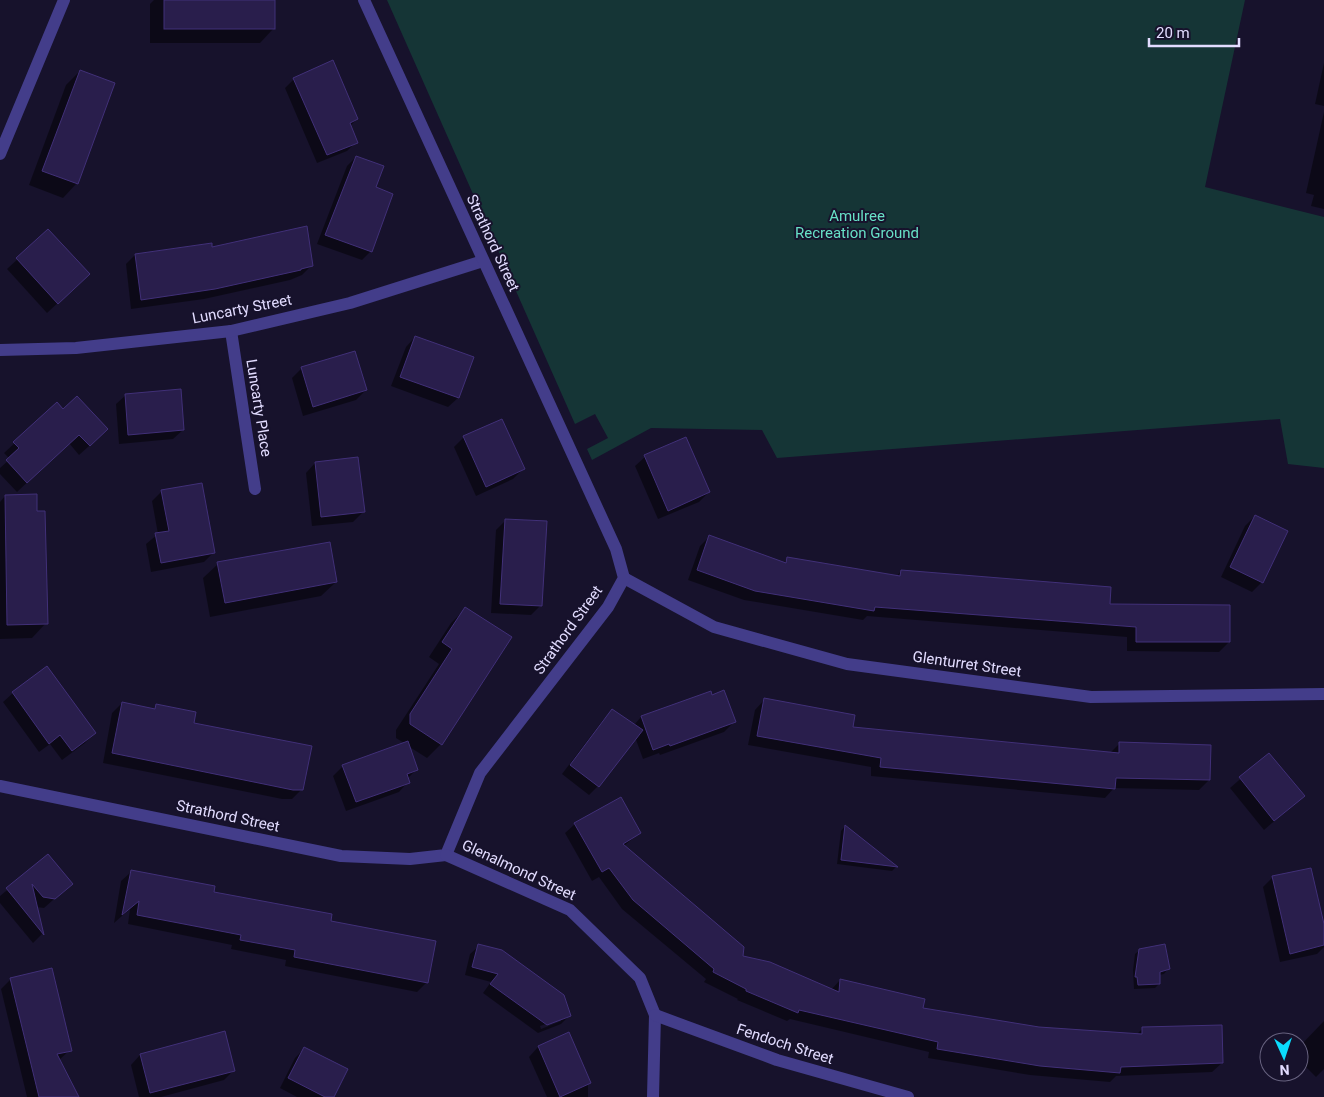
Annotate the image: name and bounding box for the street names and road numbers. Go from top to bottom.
street label: Strathord Street [463,192,523,295]
street label: Luncarty Street [191,291,293,327]
street label: Luncarty Place [242,358,276,458]
street label: Strathord Street [530,582,606,678]
street label: Glenturret Street [912,647,1023,681]
street label: Strathord Street [175,796,281,836]
street label: Glenalmond Street [459,836,579,904]
street label: Fendoch Street [734,1020,836,1068]

